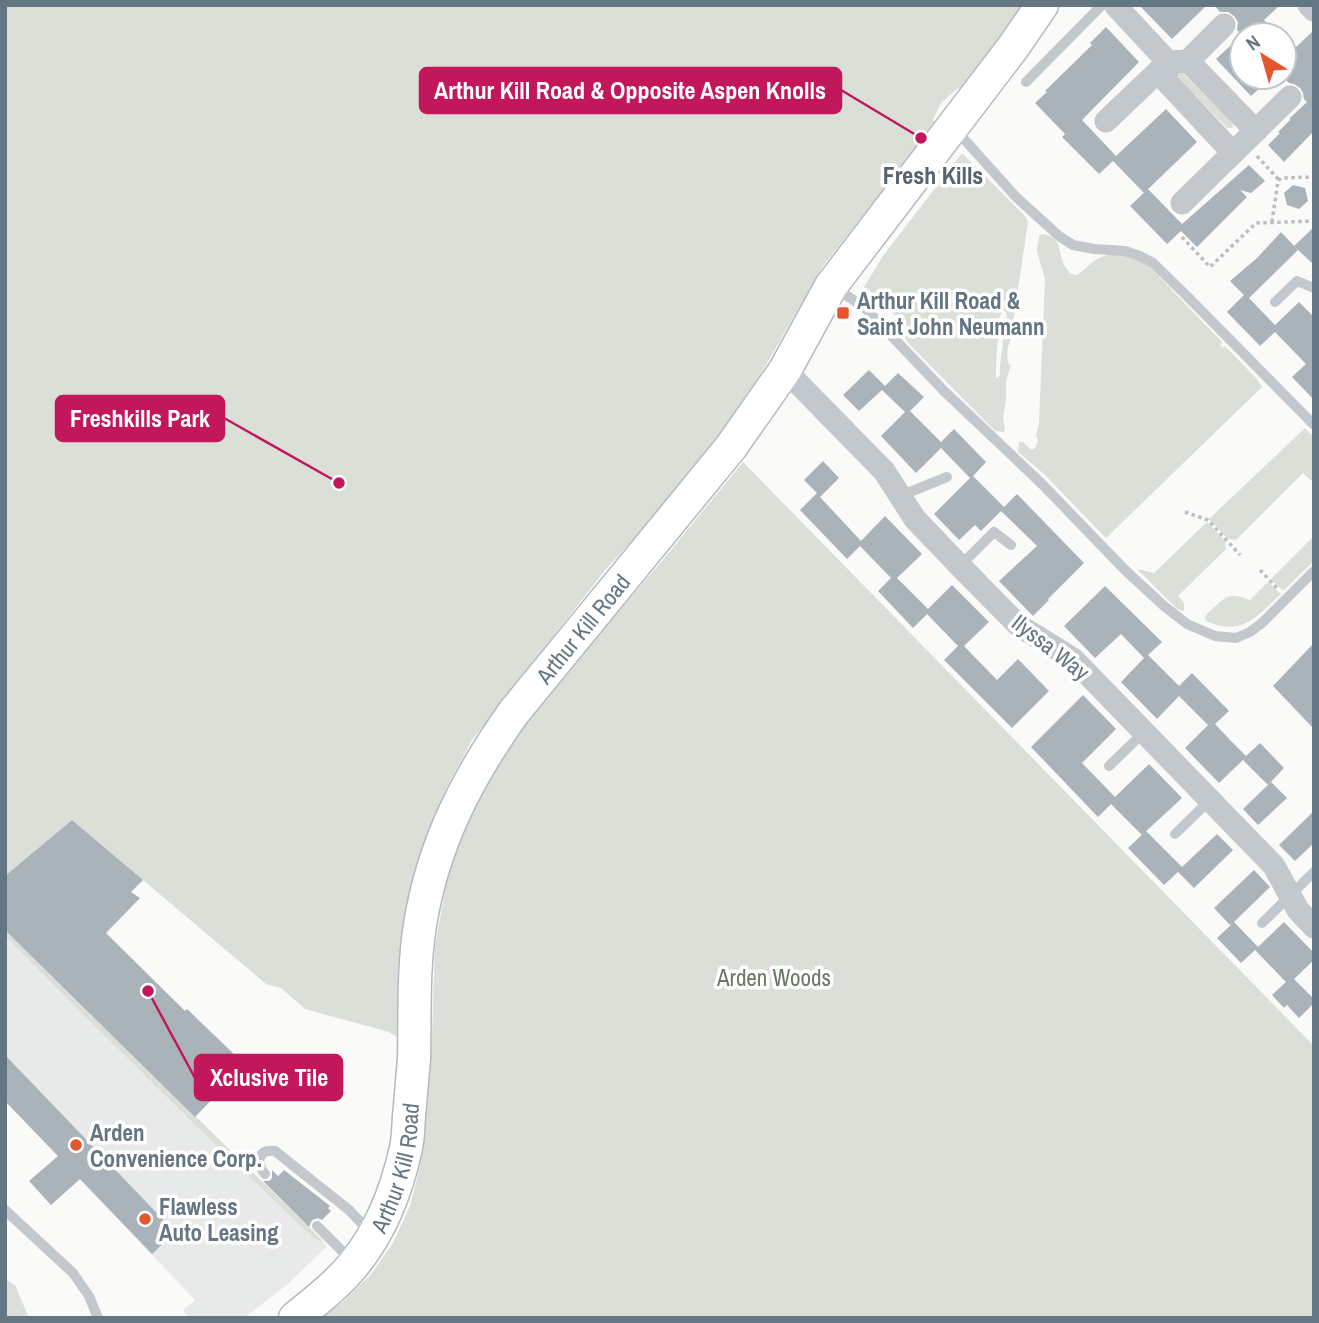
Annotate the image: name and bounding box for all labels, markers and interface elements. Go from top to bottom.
north arrow [1228,21,1298,91]
text: N [1240,29,1265,56]
callout: Arthur Kill Road & Opposite Aspen Knolls [420,68,841,113]
text: Arthur Kill Road & Opposite Aspen Knolls [434,74,826,106]
district label: Fresh Kills [883,159,983,191]
place label: Arthur Kill Road & Saint John Neumann [857,285,1045,342]
marker: Arthur Kill Road & Saint John Neumann [835,305,851,321]
callout: Freshkills Park [56,396,224,441]
text: Freshkills Park [70,402,210,434]
street label: Arthur Kill Road [528,567,637,691]
street label: Ilyssa Way [1006,607,1097,687]
park label: Arden Woods [716,962,831,993]
callout: Xclusive Tile [195,1055,342,1100]
text: Xclusive Tile [210,1061,328,1093]
street label: Arthur Kill Road [362,1101,426,1239]
place label: Arden Convenience Corp. [90,1117,262,1174]
marker: Arden Convenience Corp. [68,1137,84,1153]
place label: Flawless Auto Leasing [159,1191,279,1248]
marker: Flawless Auto Leasing [137,1211,153,1227]

